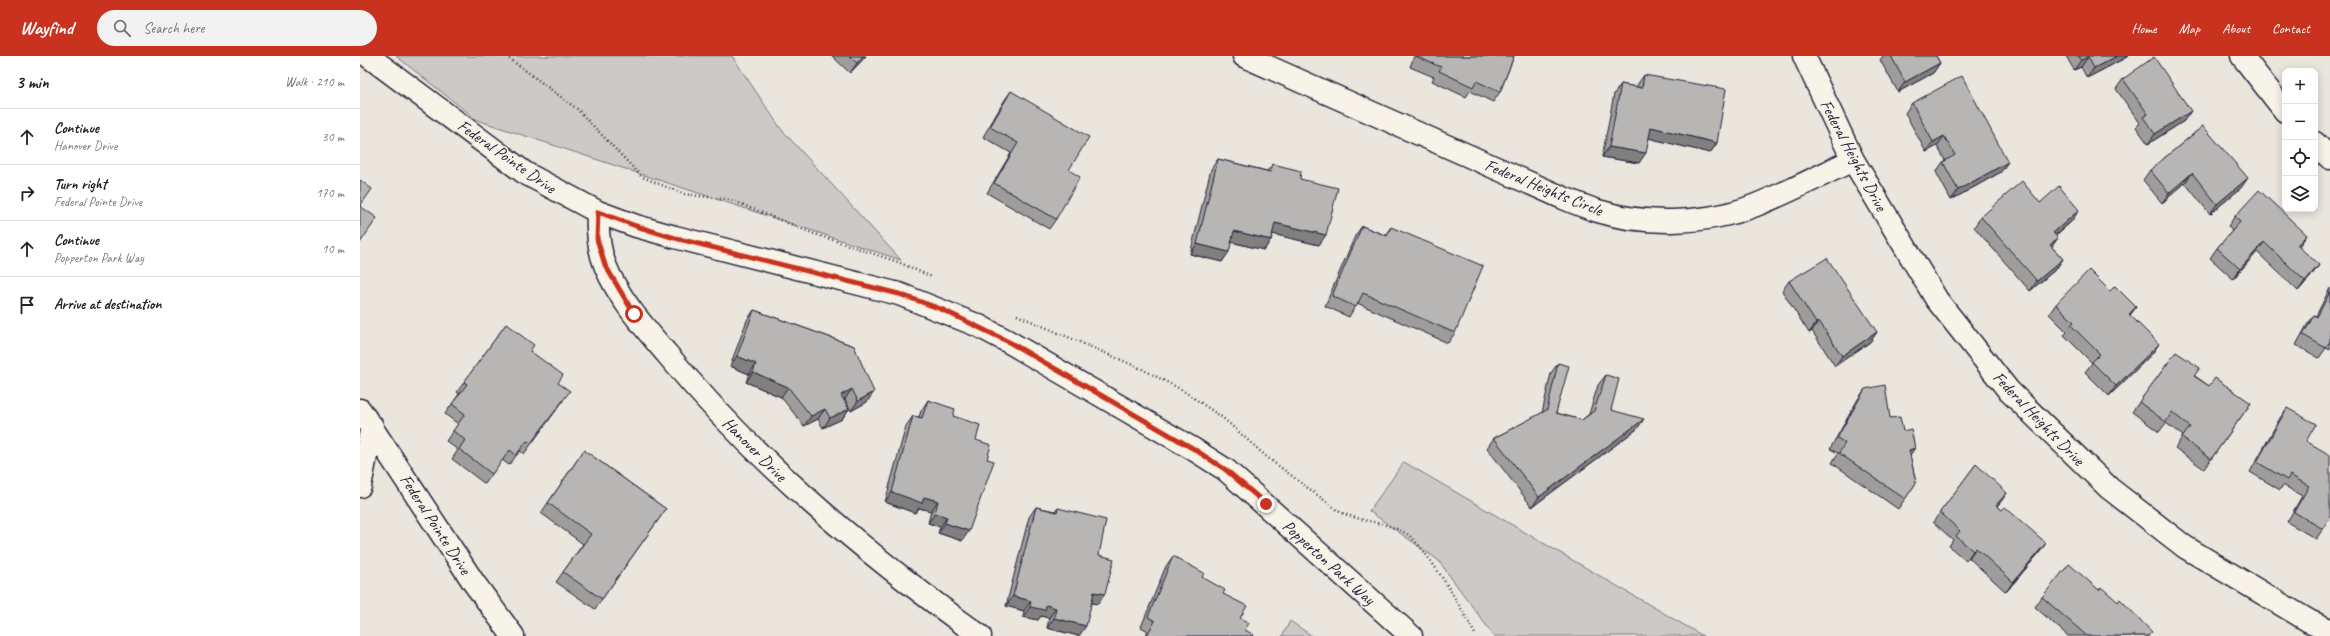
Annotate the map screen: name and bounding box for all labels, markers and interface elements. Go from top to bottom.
search box [97,10,377,46]
text: Wayfind [20,16,73,40]
icon: search [111,17,133,39]
text: Search here [143,19,204,38]
text: Home [2131,20,2157,37]
text: Map [2179,20,2200,37]
text: About [2222,20,2250,37]
text: Contact [2272,20,2310,37]
map controls [2282,68,2318,212]
button: + [2282,68,2318,104]
text: 3 min [16,72,49,93]
text: Walk · 210 m [285,74,344,90]
street label: Federal Heights Drive [1815,96,1892,216]
button: − [2282,104,2318,140]
street label: Federal Pointe Drive [454,115,561,199]
text: Continue [54,119,99,138]
icon: ahead [16,126,38,148]
text: 30 m [322,129,344,145]
text: Hanover Drive [54,138,117,154]
button: locate [2282,140,2318,176]
street label: Federal Heights Circle [1482,154,1607,221]
text: Turn right [54,175,107,194]
button: layers [2282,176,2318,212]
icon: right [16,182,38,204]
text: 170 m [316,185,344,201]
text: Federal Pointe Drive [54,194,142,210]
text: Continue [54,231,99,250]
icon: ahead [16,238,38,260]
text: 10 m [322,241,344,257]
text: Popperton Park Way [54,250,144,266]
icon: arrive [16,294,38,316]
text: Arrive at destination [54,295,161,314]
route start [625,305,643,323]
street label: Federal Heights Drive [1988,367,2090,471]
street label: Hanover Drive [718,413,792,487]
street label: Federal Pointe Drive [395,470,477,580]
route end [1257,495,1275,513]
street label: Popperton Park Way [1278,515,1380,610]

